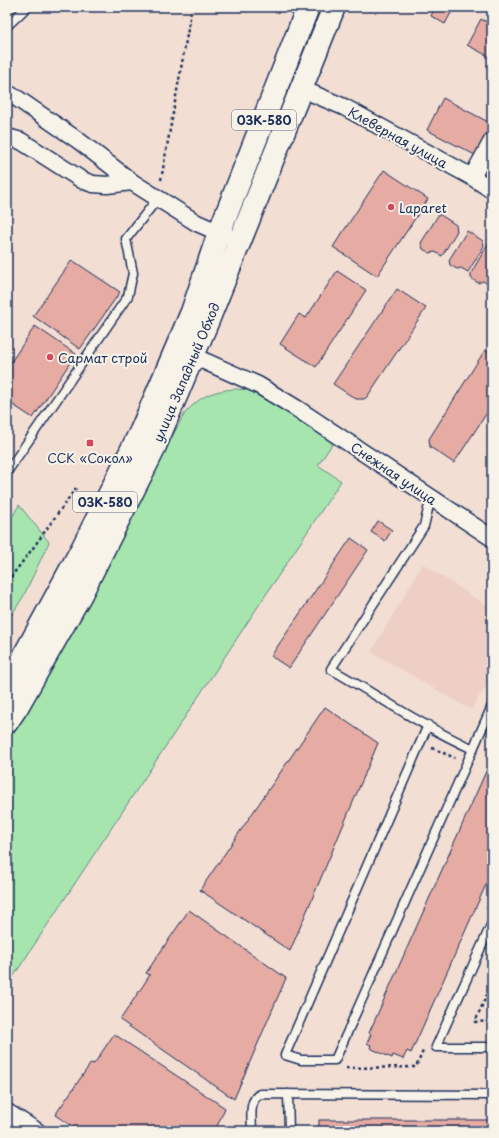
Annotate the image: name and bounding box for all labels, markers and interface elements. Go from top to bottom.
street label: Клеверная улица [345,102,452,173]
road number: 03К-580 [232,110,296,130]
place label: Laparet [399,198,447,217]
marker: Laparet [386,202,396,212]
street label: улица Западный Обход [148,299,224,445]
place label: Сармат строй [58,348,147,367]
marker: Сармат строй [45,352,55,362]
street label: Снежная улица [347,437,441,509]
marker: ССК «Сокол» [85,438,95,448]
place label: ССК «Сокол» [47,448,133,467]
road number: 03К-580 [73,492,137,512]

